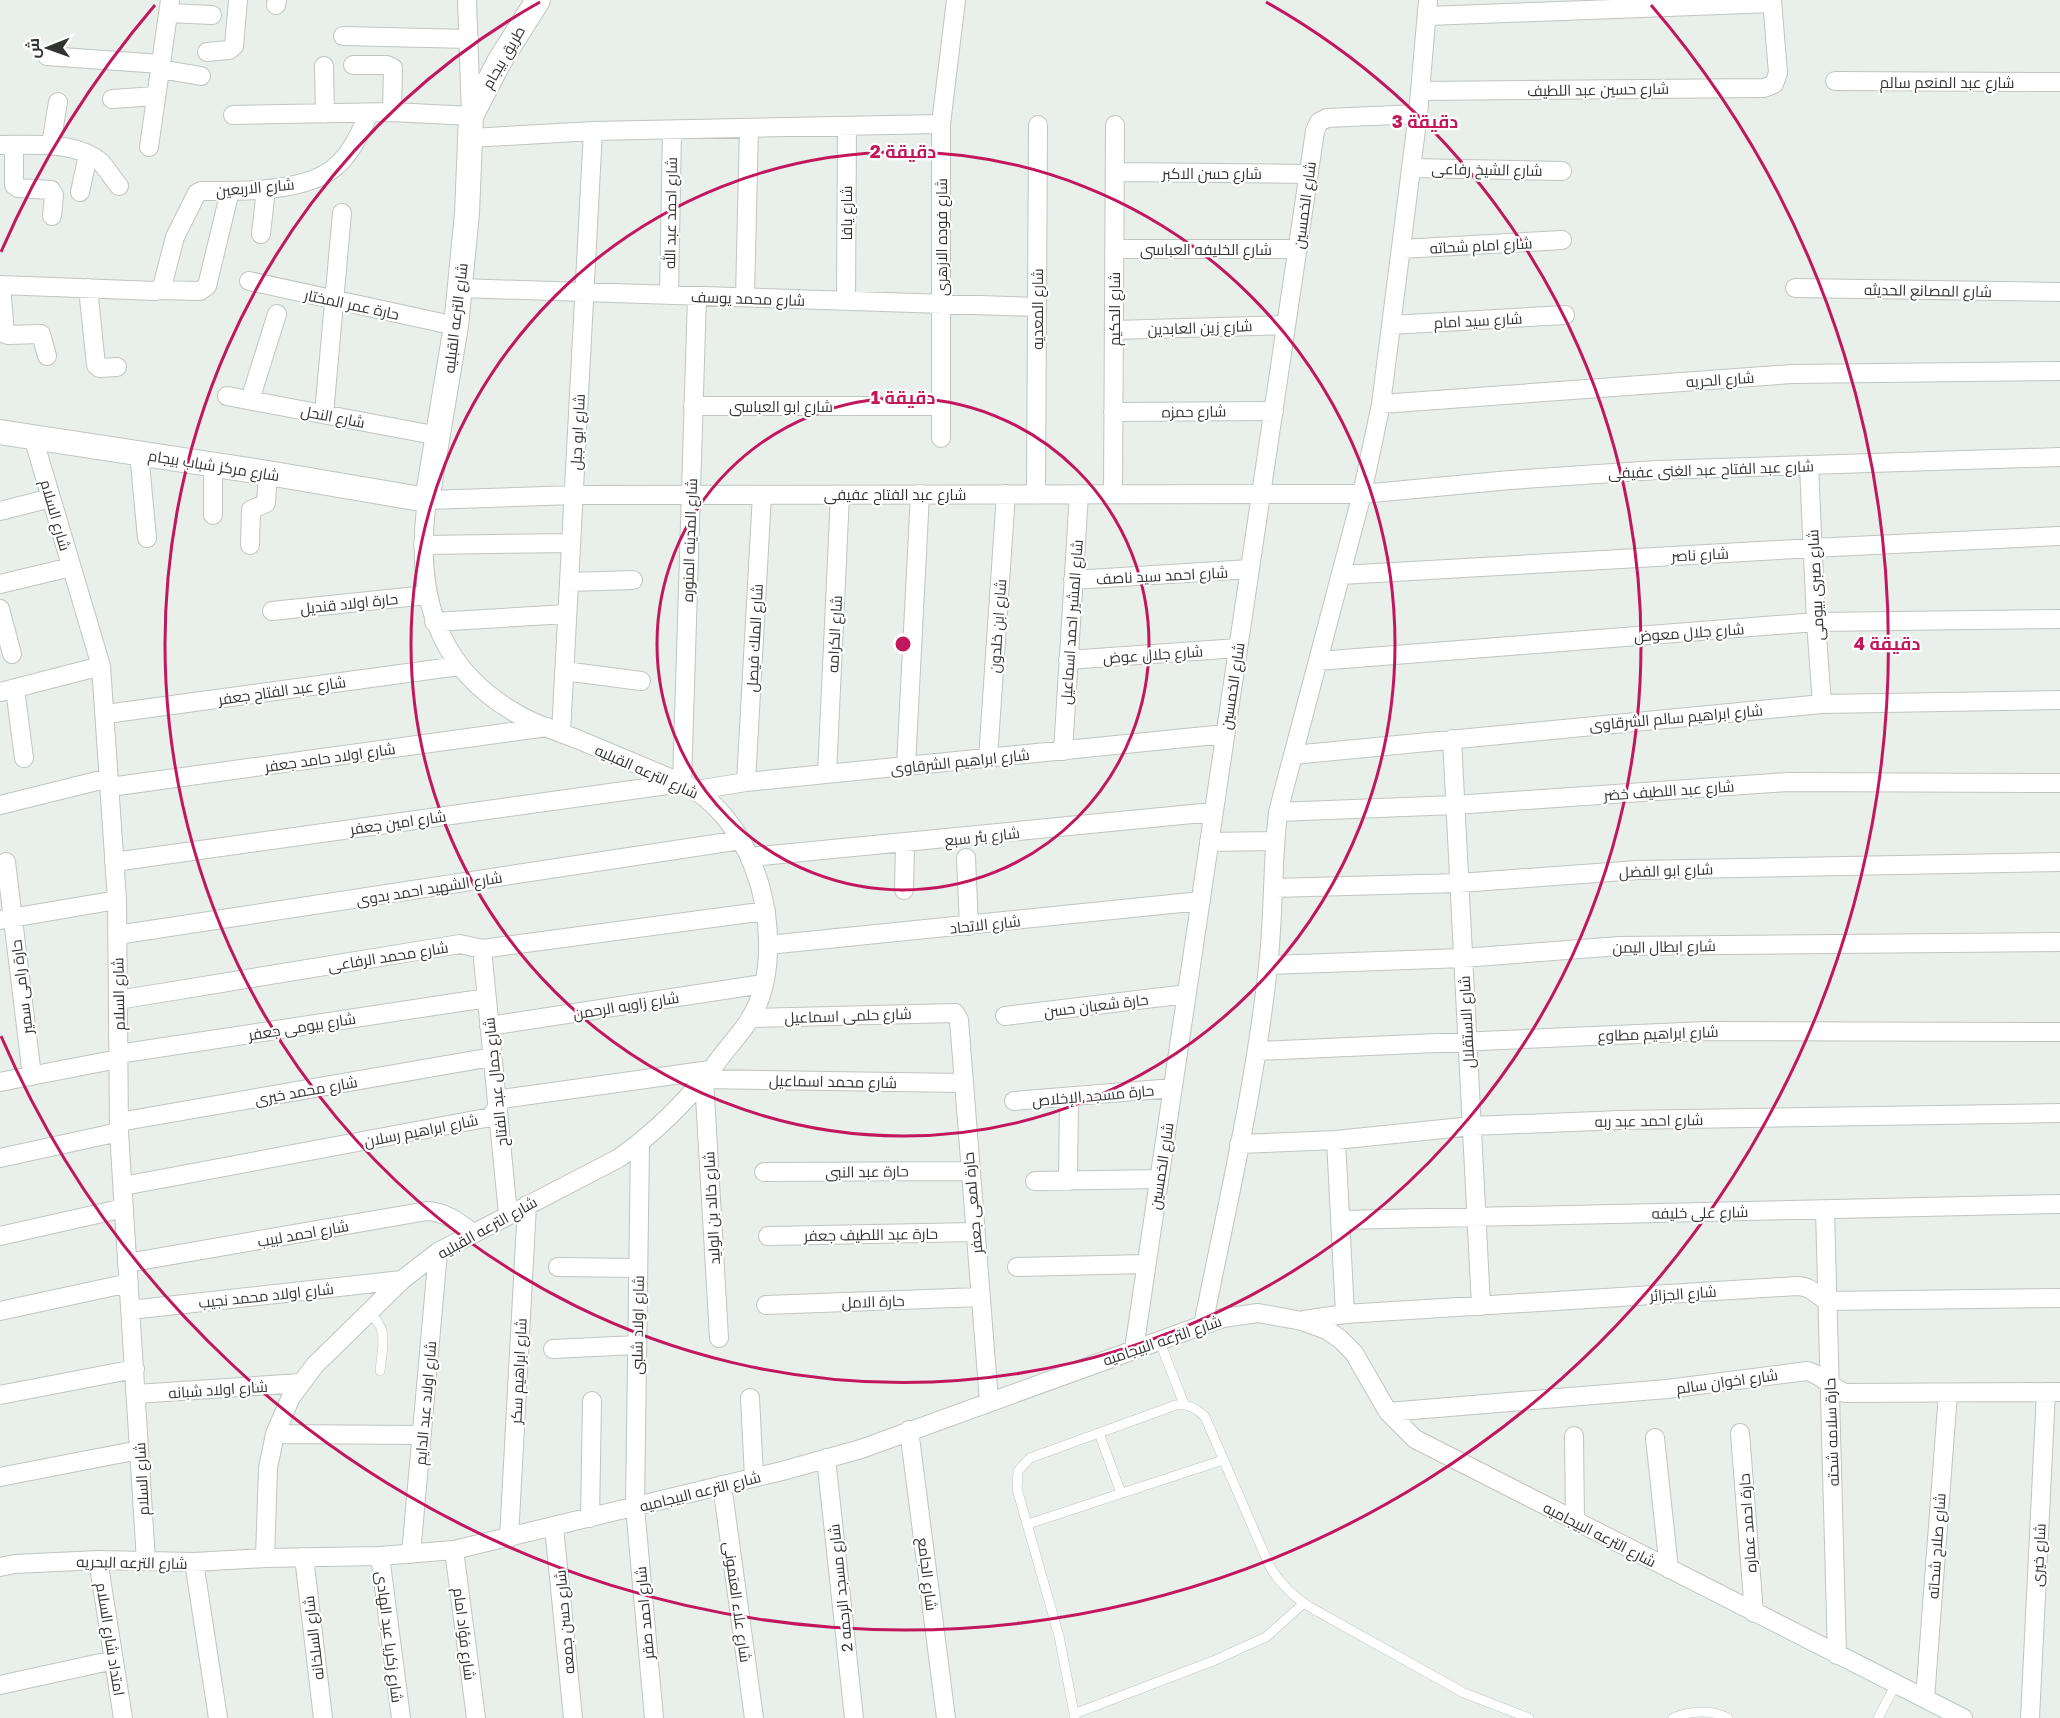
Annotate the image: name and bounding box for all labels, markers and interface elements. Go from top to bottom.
north arrow [18,18,78,78]
street label: طريق بيجام [478,22,530,93]
text: ش [23,38,43,59]
street label: شارع عبد المنعم سالم [1880,73,2014,94]
street label: شارع حسين عبد اللطيف [1527,79,1669,102]
text: 3 دقيقة [1392,110,1458,132]
text: 2 دقيقة [870,140,936,162]
street label: شارع احمد عبد الله [660,157,683,269]
street label: شارع الشيخ رفاعى [1431,159,1543,182]
street label: شارع الخمسين [1289,160,1322,250]
street label: شارع حسن الاكبر [1161,164,1262,185]
street label: شارع الاربعين [215,175,295,202]
street label: شارع فوده الازهرى [932,178,953,296]
street label: شارع يافا [837,186,858,240]
street label: شارع امام شحاته [1429,233,1533,260]
street label: شارع الخليفه العباسى [1140,240,1272,261]
street label: شارع الترعه القبليه [439,262,474,375]
street label: شارع المعديه [1028,268,1049,350]
street label: شارع الحكيم [1105,272,1126,346]
street label: شارع المصانع الحديثه [1864,280,1992,303]
street label: حارة عمر المختار [302,285,401,324]
street label: شارع محمد يوسف [690,287,805,312]
street label: شارع سيد امام [1433,309,1523,334]
street label: شارع زين العابدين [1147,316,1253,341]
street label: شارع الحريه [1685,368,1755,393]
text: 1 دقيقة [871,386,935,408]
street label: شارع ابو جبل [566,393,591,471]
street label: شارع ابو العباسى [729,397,833,418]
street label: شارع النحل [299,401,367,434]
street label: شارع حمزه [1162,401,1226,424]
street label: شارع مركز شباب بيجام [147,446,281,487]
street label: شارع عبد الفتاح عبد الغنى عفيفى [1608,456,1814,485]
street label: شارع السلام [34,477,75,554]
street label: شارع المدينه المنوره [678,478,703,602]
street label: شارع عبد الفتاح عفيفى [824,485,966,506]
street label: شارع صبرى بيومى [1803,529,1830,641]
street label: شارع المشير احمد اسماعيل [1056,539,1089,705]
street label: شارع ناصر [1670,544,1729,568]
street label: شارع احمد سيد ناصف [1096,563,1229,590]
street label: شارع ابن خلدون [985,578,1012,674]
street label: شارع الملك فيصل [742,583,769,693]
street label: حارة اولاد قنديل [299,589,399,619]
street label: شارع الكرامه [823,595,848,673]
street label: شارع جلال معوض [1633,619,1745,648]
text: 4 دقيقة [1854,632,1920,654]
centre of rings [893,634,913,654]
street label: شارع الخمسين [1216,641,1251,731]
street label: شارع جلال عوض [1102,642,1204,669]
street label: شارع عبد الفتاح جعفر [216,672,347,711]
street label: شارع ابراهيم سالم الشرقاوى [1588,700,1764,737]
street label: شارع اولاد حامد جعفر [263,739,397,778]
street label: شارع الترعه القبليه [591,740,701,805]
street label: شارع ابراهيم الشرقاوى [890,745,1031,780]
street label: شارع عبد اللطيف خضر [1602,776,1735,807]
street label: شارع امين جعفر [348,806,448,841]
street label: شارع بئر سبع [943,823,1021,852]
street label: شارع ابو الفضل [1619,859,1714,884]
street label: شارع الشهيد احمد بدوى [355,868,504,911]
street label: شارع الاتحاد [949,911,1022,940]
street label: شارع ابطال اليمن [1612,936,1716,959]
street label: حارة رامى سمير [6,938,38,1036]
street label: شارع محمد الرفاعى [326,938,450,977]
street label: شارع السلام [108,957,131,1031]
street label: شارع الاستقلال [1455,975,1480,1069]
street label: شارع زاويه الرحمن [572,988,681,1025]
street label: حارة شعبان حسن [1043,990,1150,1022]
street label: شارع حلمى اسماعيل [784,1004,912,1029]
street label: شارع بيومى جعفر [246,1009,357,1046]
street label: شارع جمال عبد الفتاح [479,1016,514,1147]
street label: شارع ابراهيم مطاوع [1597,1022,1719,1047]
street label: شارع محمد اسماعيل [769,1071,897,1094]
street label: شارع محمد خيرى [253,1072,359,1111]
street label: حارة مسجد الإخلاص [1031,1081,1155,1111]
street label: شارع ابراهيم رسلان [362,1110,480,1153]
street label: شارع احمد عبد ربه [1594,1110,1704,1133]
street label: شارع الخمسين [1145,1121,1180,1211]
street label: شارع خالد بن الوليد [699,1151,726,1265]
street label: حارة لمعى جعفر [959,1151,987,1256]
street label: حارة عبد النبى [825,1161,909,1183]
street label: شارع الترعه القبليه [434,1192,541,1264]
street label: شارع على خليفه [1651,1202,1749,1225]
street label: شارع احمد لبيب [256,1216,351,1253]
street label: حارة عبد اللطيف جعفر [803,1224,938,1245]
street label: شارع اولاد شلبى [627,1275,650,1375]
street label: شارع اولاد محمد نجيب [197,1279,335,1314]
street label: شارع الجزائر [1648,1282,1717,1307]
street label: حارة الامل [841,1291,905,1313]
street label: شارع الترعه البيجاميه [1100,1311,1225,1372]
street label: شارع ابراهيم سكر [506,1318,533,1426]
street label: شارع اولاد عبد الدايم [411,1340,442,1466]
street label: شارع اخوان سالم [1675,1365,1779,1400]
street label: شارع اولاد شبانه [168,1377,269,1404]
street label: حارة سلامه شحته [1820,1378,1843,1486]
street label: شارع السلام [130,1442,155,1516]
street label: شارع الترعه البيجاميه [637,1467,763,1518]
street label: حارة احمد عماره [1735,1473,1760,1573]
street label: شارع صلاح شحاته [1923,1492,1952,1600]
street label: شارع الترعه البيجاميه [1539,1498,1659,1573]
street label: شارع مسجد الرحمه 2 [824,1523,859,1653]
street label: شارع خيرى [2027,1523,2052,1587]
street label: شارع الجامع [912,1536,941,1612]
street label: شارع علاء العتمونى [718,1540,755,1664]
street label: شارع الترعه البحريه [76,1552,188,1575]
street label: شارع احمد صقر [631,1565,660,1661]
street label: شارع حسن جمعه [550,1569,581,1675]
street label: شارع زكريا عبد الهادى [370,1570,407,1704]
street label: امتداد شارع السلام [90,1581,129,1697]
street label: شارع فؤاد امام [447,1587,480,1682]
street label: شارع السلخانه [299,1595,330,1681]

